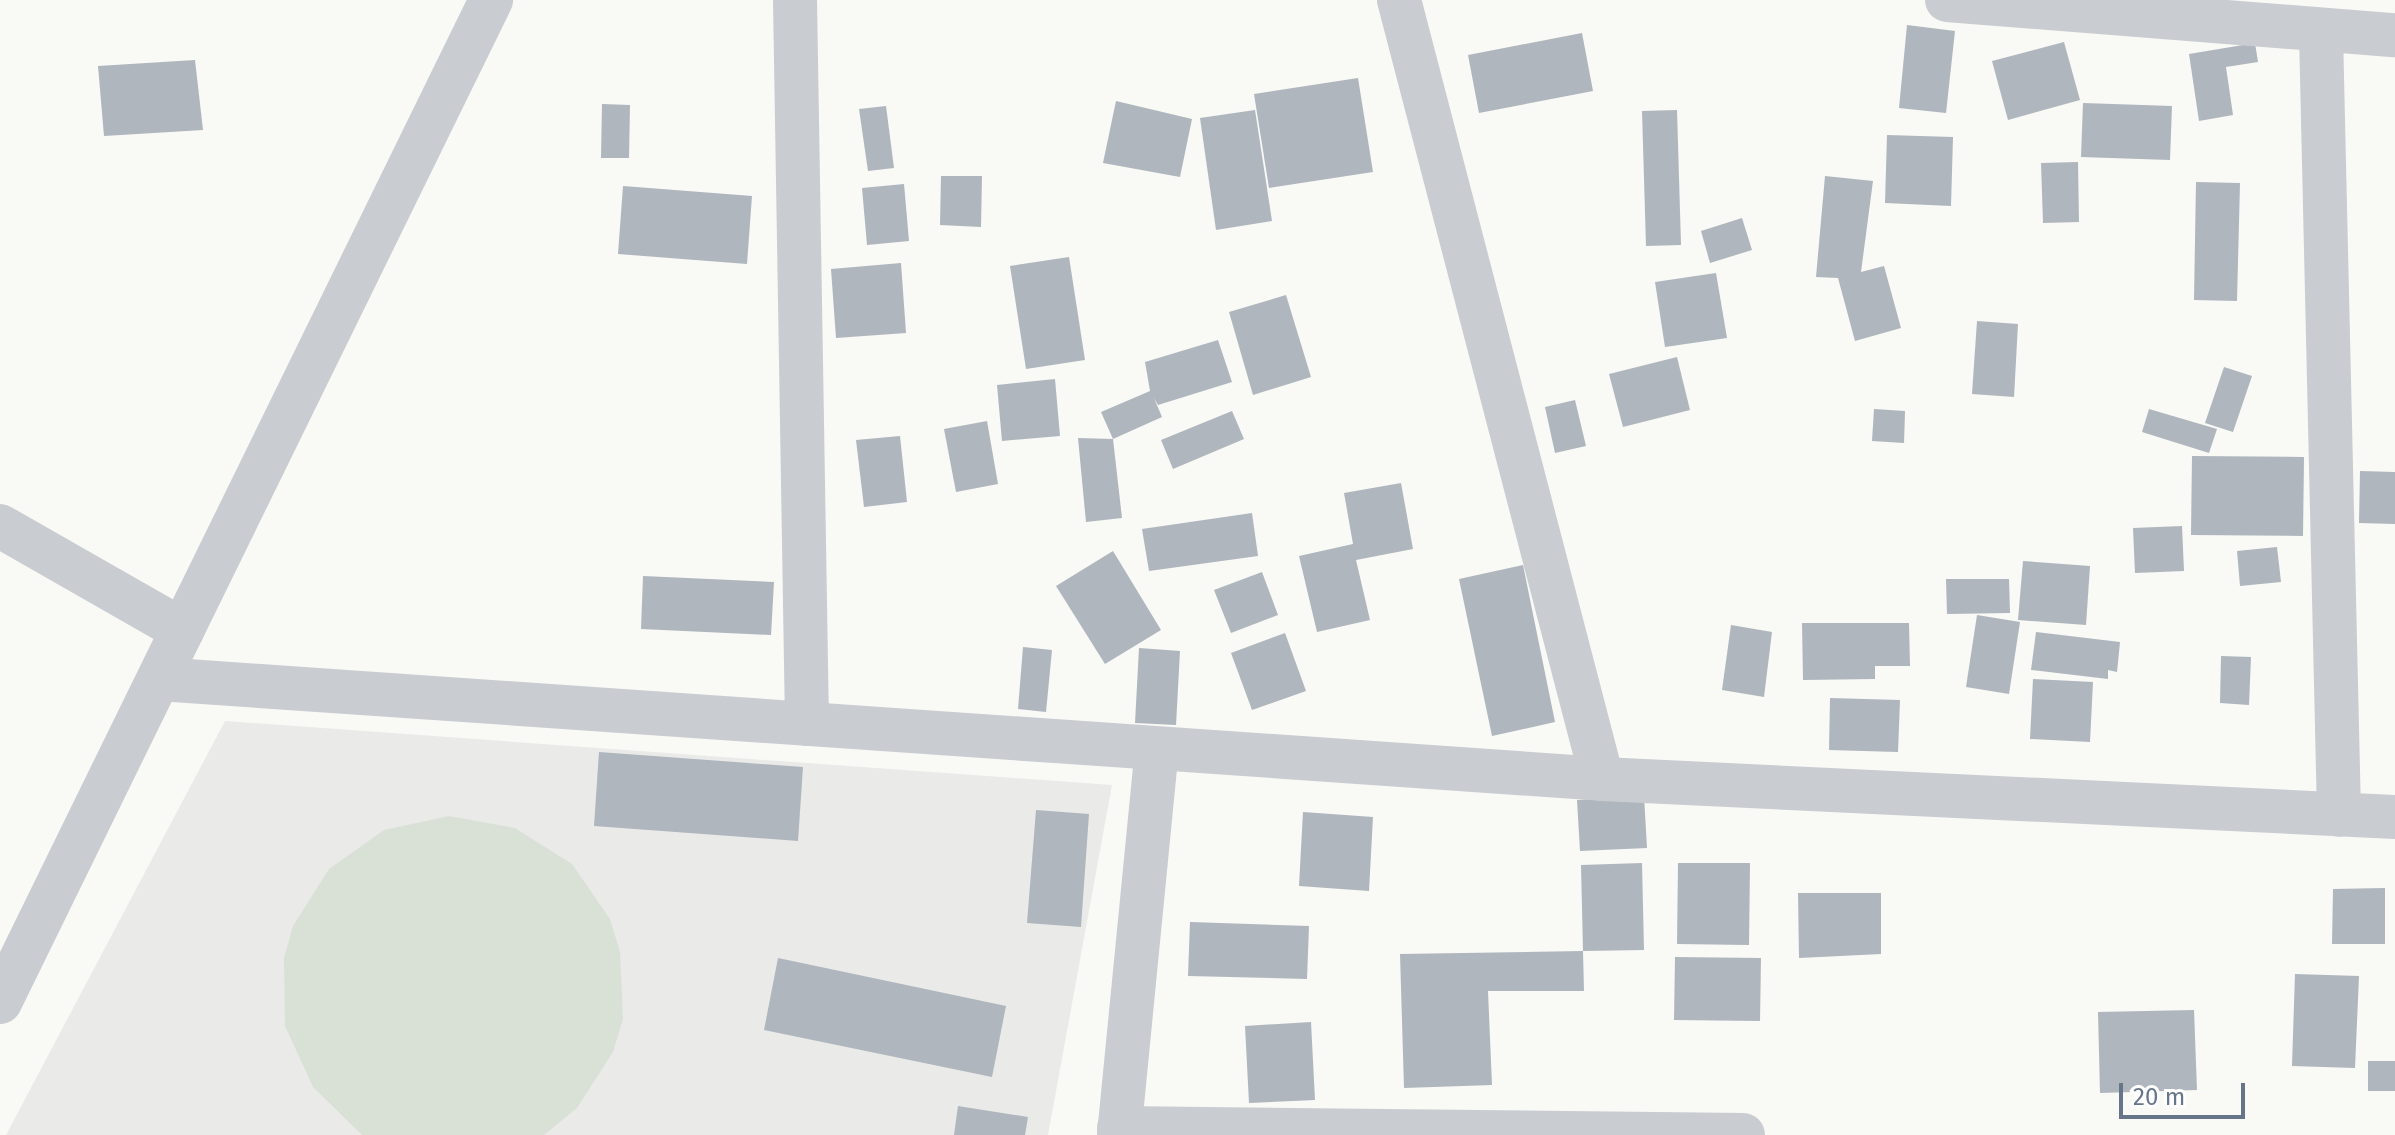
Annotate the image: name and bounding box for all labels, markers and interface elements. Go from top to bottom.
scale bar [2123,1067,2249,1117]
text: 20 m [2133,1083,2185,1111]

